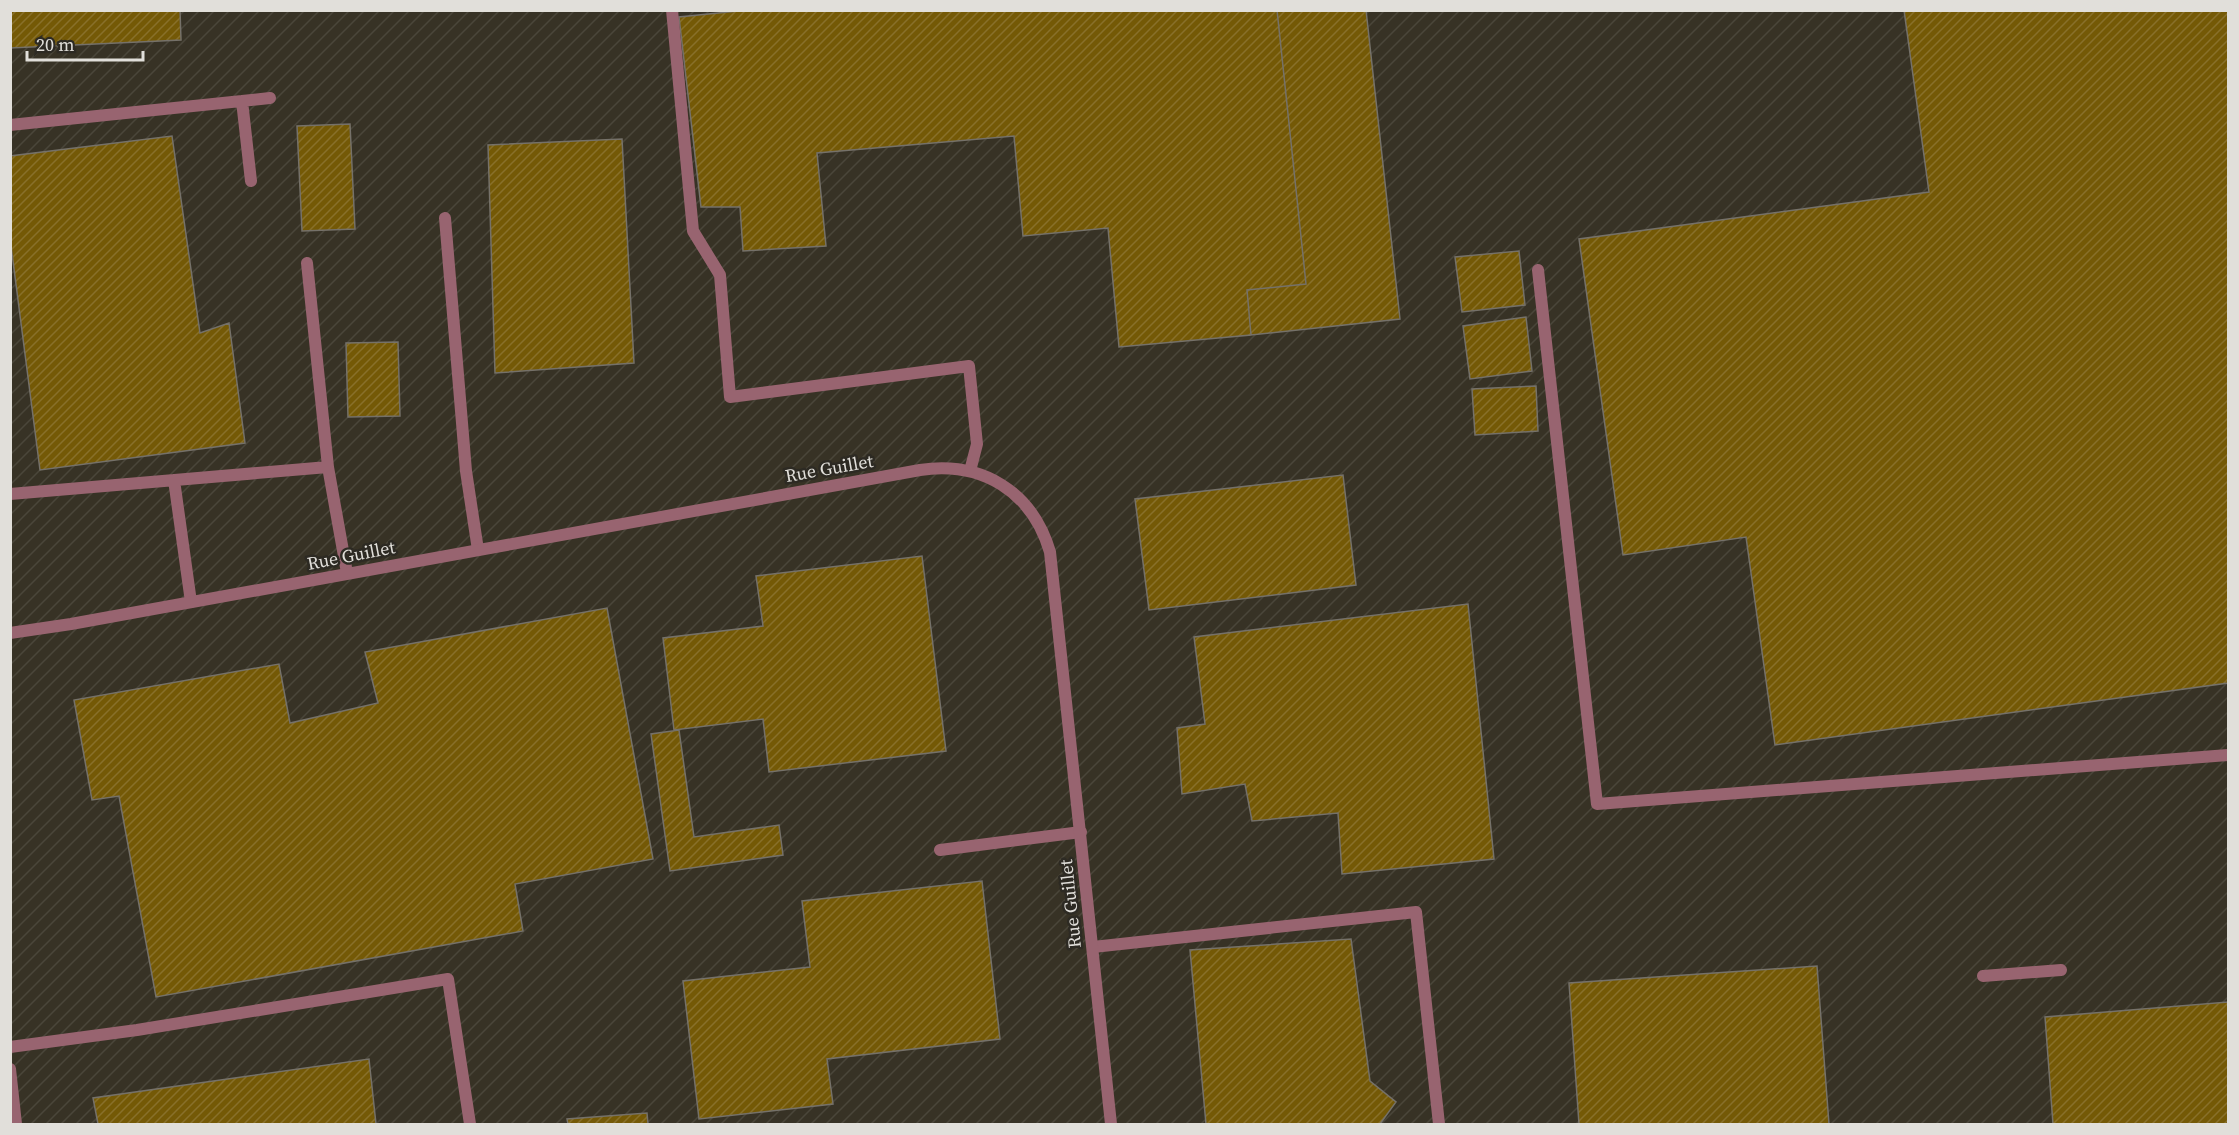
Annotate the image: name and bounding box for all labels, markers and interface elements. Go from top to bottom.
scale bar [27,24,142,62]
text: 20 m [36,32,74,57]
street label: Rue Guillet [783,448,875,488]
street label: Rue Guillet [305,534,397,576]
street label: Rue Guillet [1053,858,1087,950]

